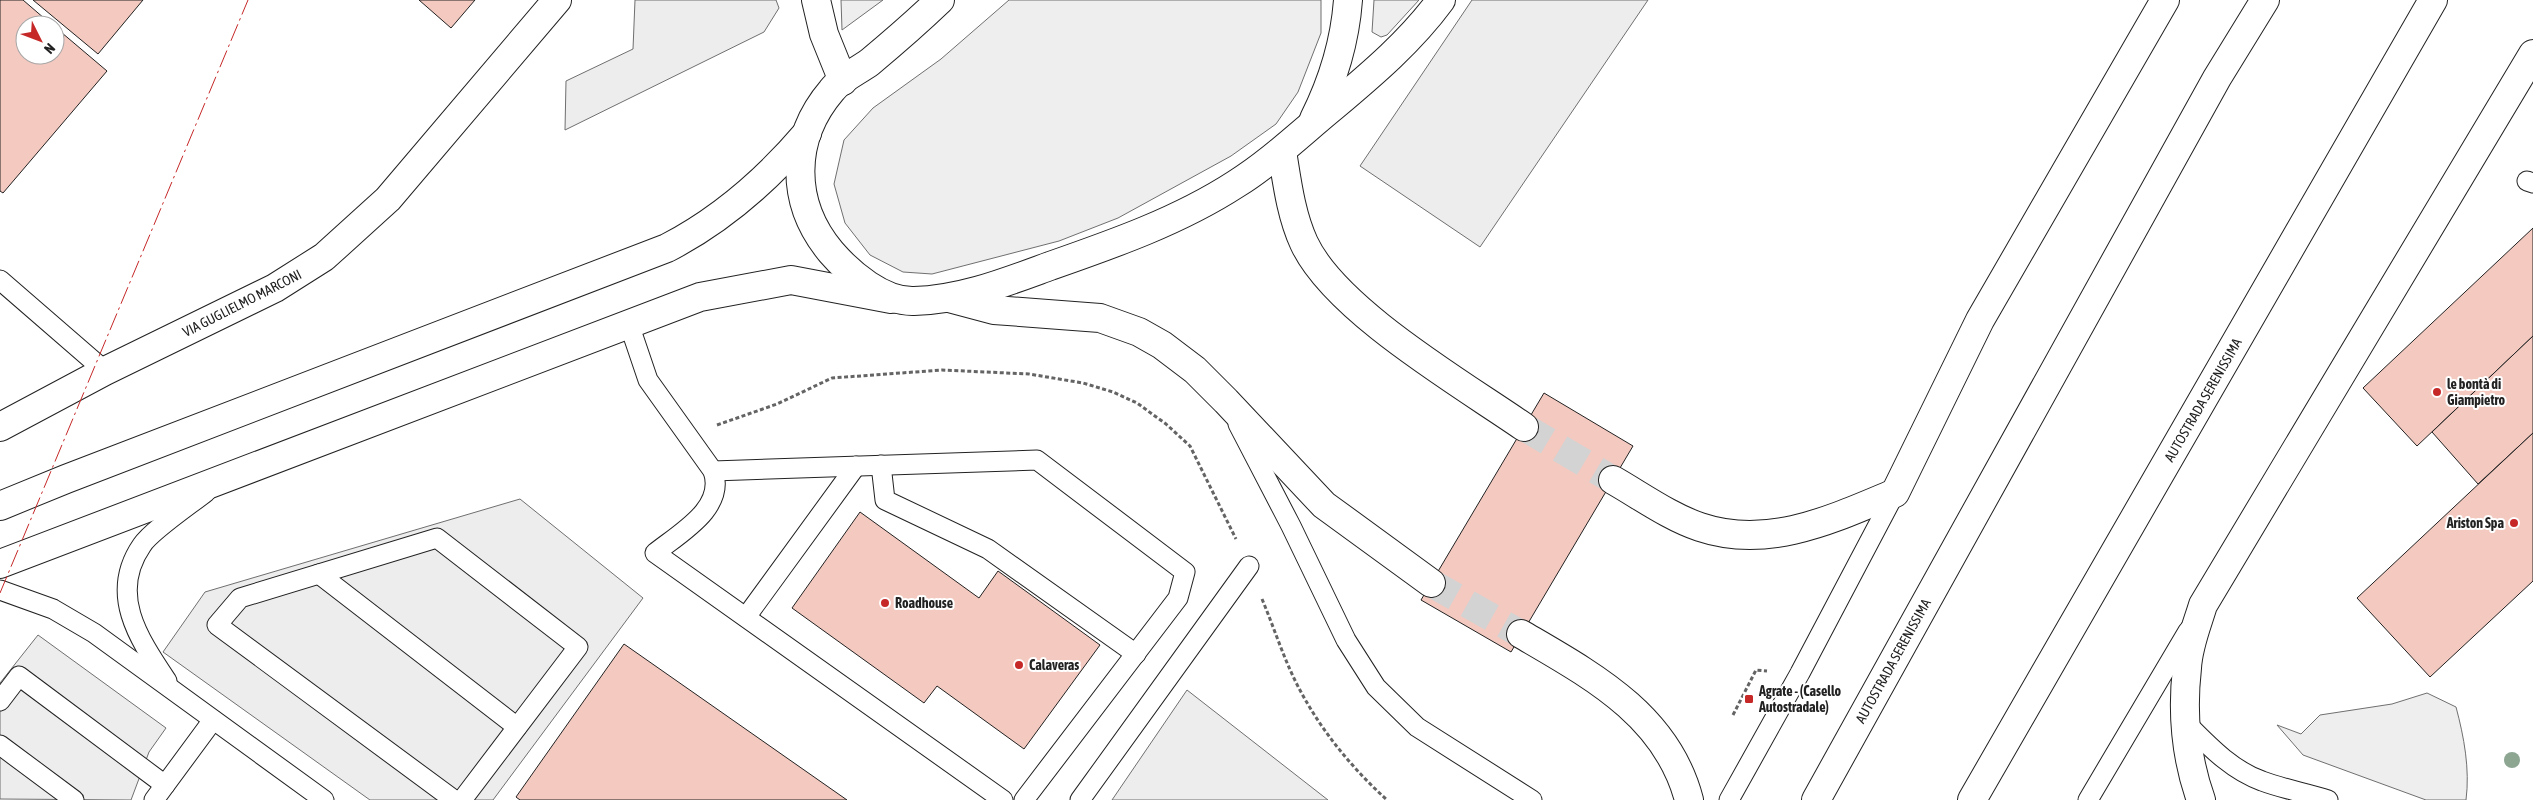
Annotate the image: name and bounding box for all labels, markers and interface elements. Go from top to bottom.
north arrow [15,15,65,65]
text: N [41,40,58,57]
street label: VIA GUGLIELMO MARCONI [180,266,304,340]
street label: AUTOSTRADA SERENISSIMA [2161,335,2245,465]
place label: le bontà di Giampietro [2447,376,2506,408]
marker: le bontà di Giampietro [2431,386,2443,398]
place label: Ariston Spa [2446,515,2504,531]
marker: Ariston Spa [2508,517,2520,529]
place label: Roadhouse [895,595,953,611]
street label: AUTOSTRADA SERENISSIMA [1852,596,1934,726]
marker: Roadhouse [879,597,891,609]
place label: Calaveras [1029,657,1079,673]
marker: Calaveras [1013,659,1025,671]
place label: Agrate - (Casello Autostradale) [1758,683,1842,715]
marker: Agrate - (Casello Autostradale) [1743,693,1755,705]

